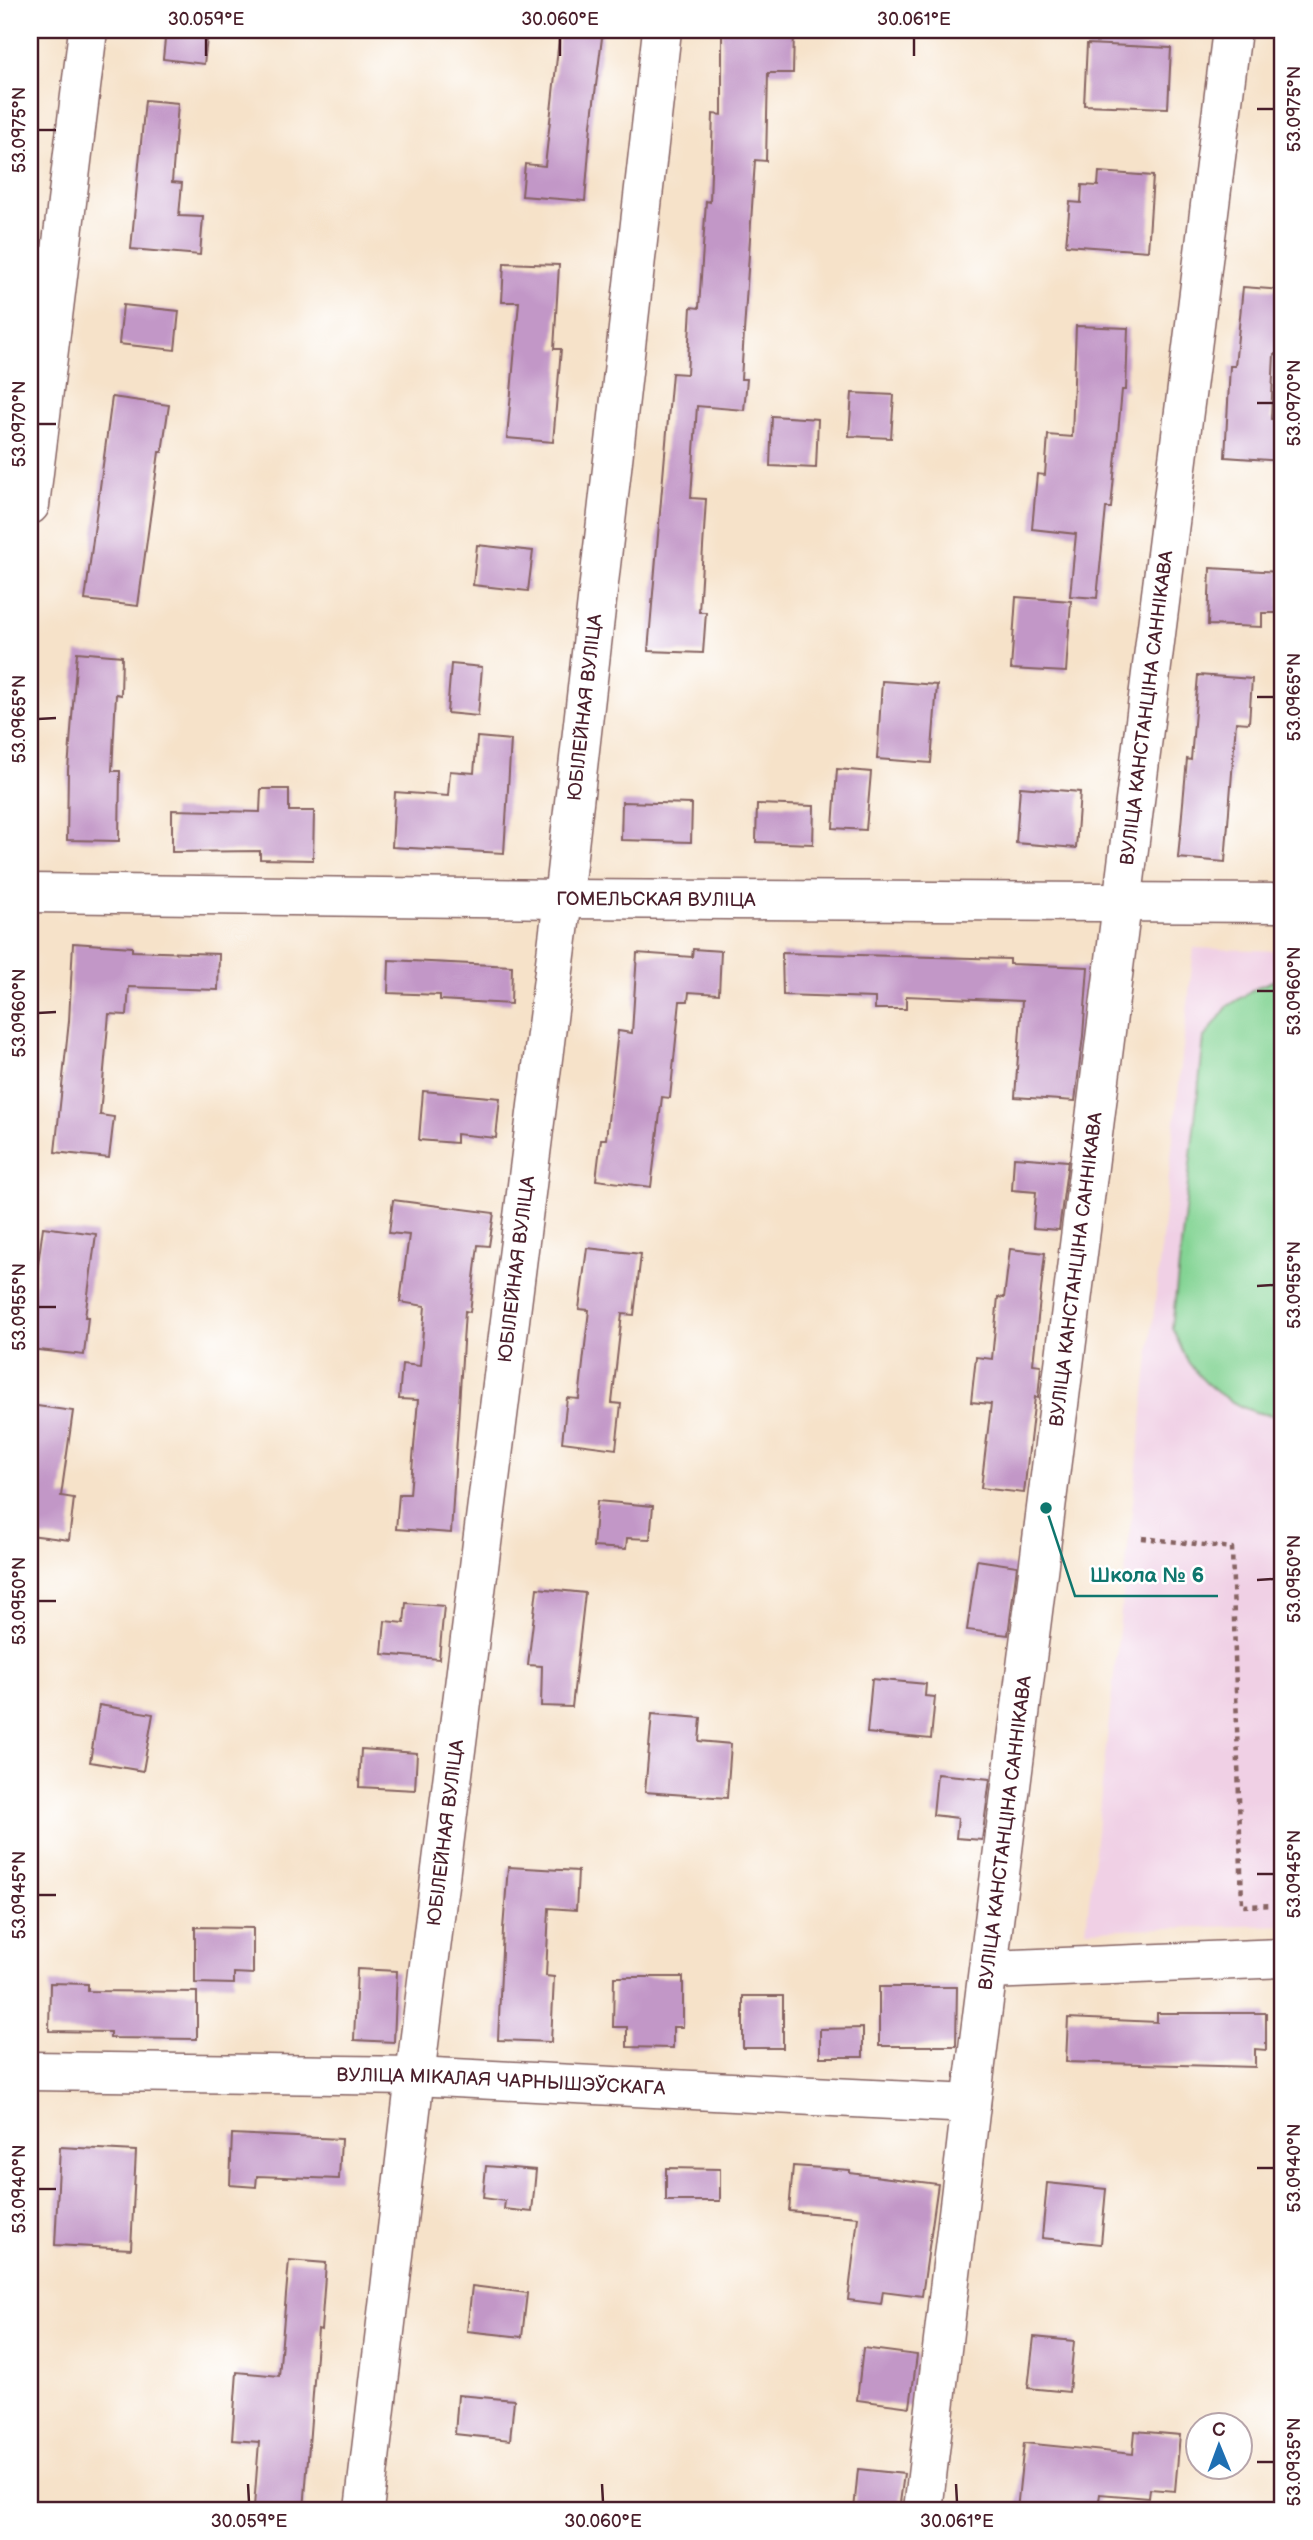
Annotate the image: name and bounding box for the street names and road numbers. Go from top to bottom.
street label: ВУЛІЦА КАНСТАНЦІНА САННІКАВА [1116,549,1178,866]
street label: ЮБІЛЕЙНАЯ ВУЛІЦА [563,612,607,802]
street label: ГОМЕЛЬСКАЯ ВУЛІЦА [556,887,756,912]
street label: ВУЛІЦА КАНСТАНЦІНА САННІКАВА [1045,1110,1107,1428]
street label: ЮБІЛЕЙНАЯ ВУЛІЦА [493,1174,540,1364]
street label: ВУЛІЦА КАНСТАНЦІНА САННІКАВА [974,1674,1036,1991]
street label: ЮБІЛЕЙНАЯ ВУЛІЦА [422,1738,469,1928]
street label: ВУЛІЦА МІКАЛАЯ ЧАРНЫШЭЎСКАГА [336,2063,666,2100]

